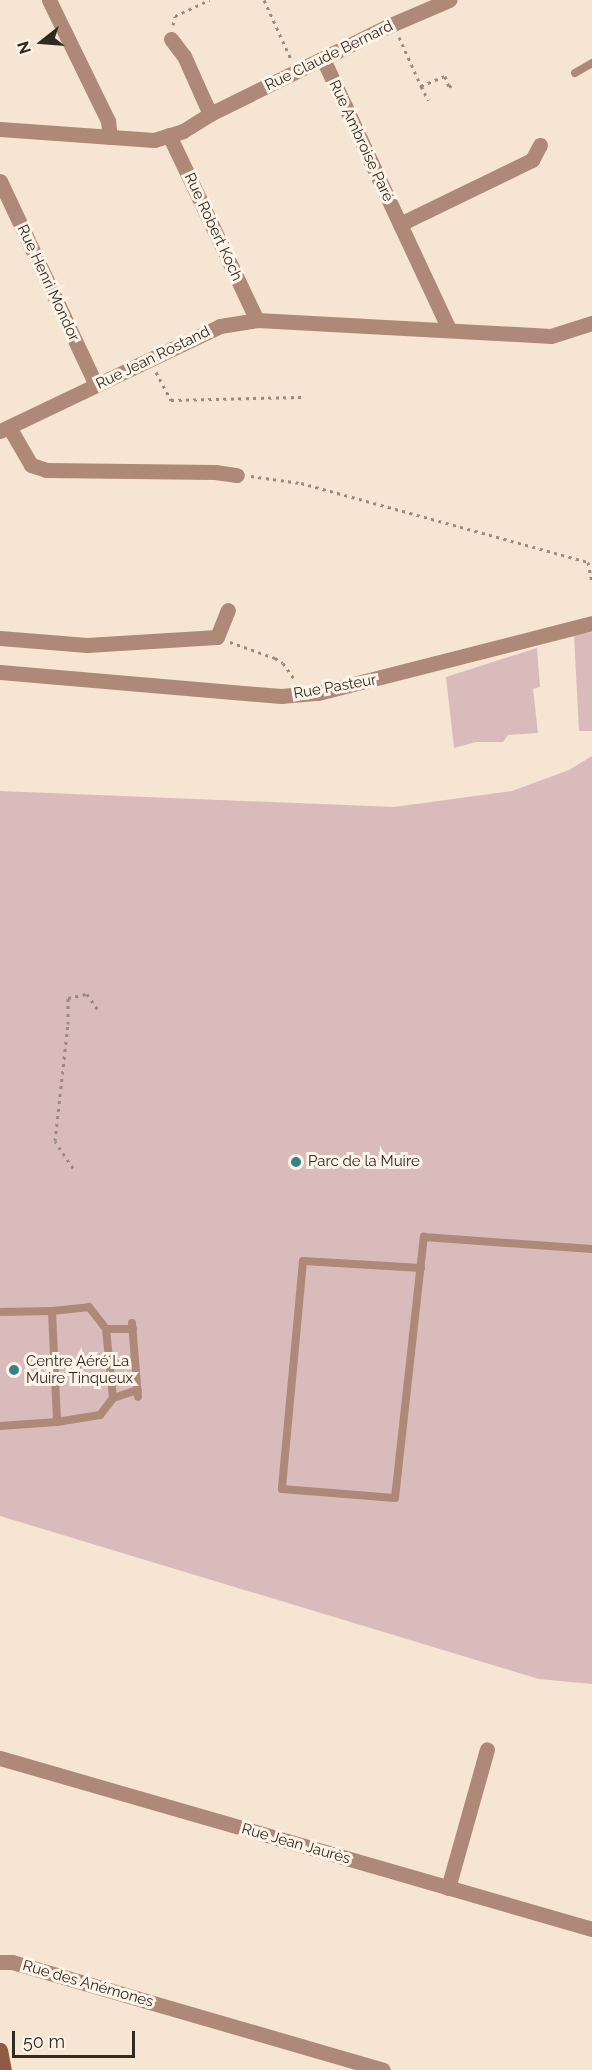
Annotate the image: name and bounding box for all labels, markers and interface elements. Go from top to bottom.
north arrow [12,12,72,72]
street label: Rue Claude Bernard [262,17,396,95]
text: N [13,39,35,56]
street label: Rue Ambroise Paré [325,77,397,205]
street label: Rue Robert Koch [180,170,246,284]
street label: Rue Henri Mondor [13,222,83,344]
street label: Rue Jean Rostand [93,323,213,393]
street label: Rue Pasteur [292,671,378,703]
place label: Parc de la Muire [308,1153,420,1171]
marker: Parc de la Muire [289,1155,303,1169]
place label: Centre Aéré La Muire Tinqueux [26,1352,134,1387]
marker: Centre Aéré La Muire Tinqueux [7,1363,21,1377]
street label: Rue Jean Jaurès [239,1820,353,1868]
street label: Rue des Anémones [20,1957,156,2011]
scale bar [15,2019,138,2057]
text: 50 m [23,2031,65,2052]

